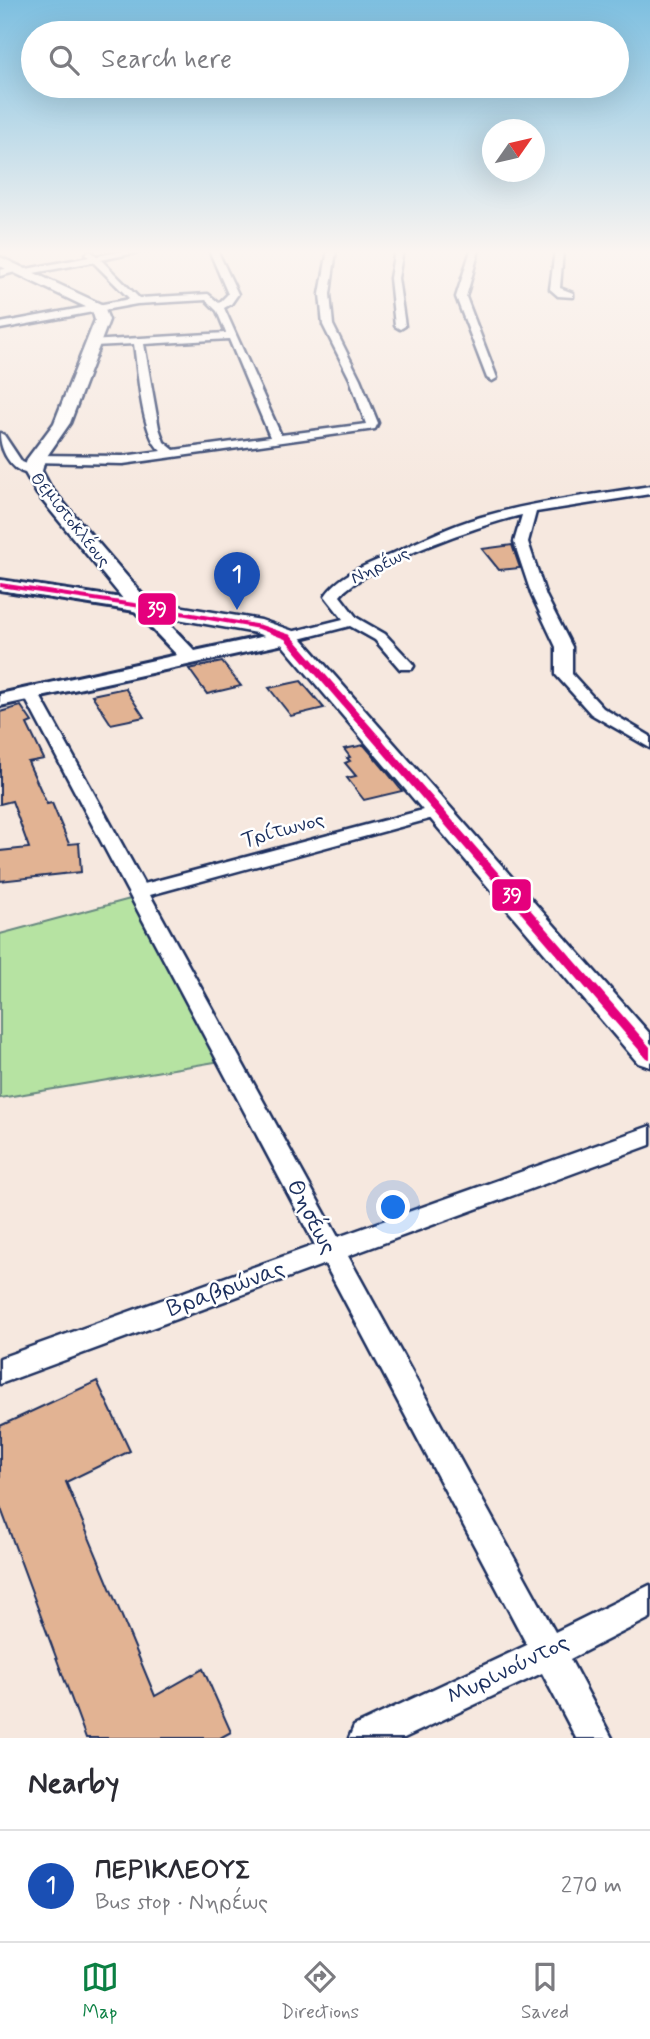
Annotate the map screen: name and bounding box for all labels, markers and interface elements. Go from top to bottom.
search box [21,21,629,98]
icon: search [45,41,83,79]
text: Search here [101,43,232,77]
north arrow [482,119,545,182]
street label: Θεμιστοκλέους [24,467,116,572]
street label: Νηρέως [346,541,413,590]
pin: 1 [214,552,260,610]
line badge: 39 [137,592,177,626]
text: 39 [147,598,167,623]
street label: Τρίτωνος [238,806,328,854]
line badge: 39 [491,878,532,912]
text: 39 [502,884,522,909]
street label: Θησέως [278,1174,344,1260]
your location [376,1190,410,1224]
street label: Βραβρώνας [163,1253,289,1325]
street label: Μυρινούντος [442,1627,574,1713]
text: Nearby [28,1764,119,1803]
text: ΠΕΡΙΚΛΕΟΥΣ [95,1854,251,1888]
text: 1 [46,1871,56,1901]
text: 270 m [561,1871,622,1901]
text: Bus stop · Νηρέως [95,1888,268,1918]
tab: Map [81,1958,119,2025]
tab: Directions [281,1958,359,2025]
tab: Saved [521,1958,569,2025]

